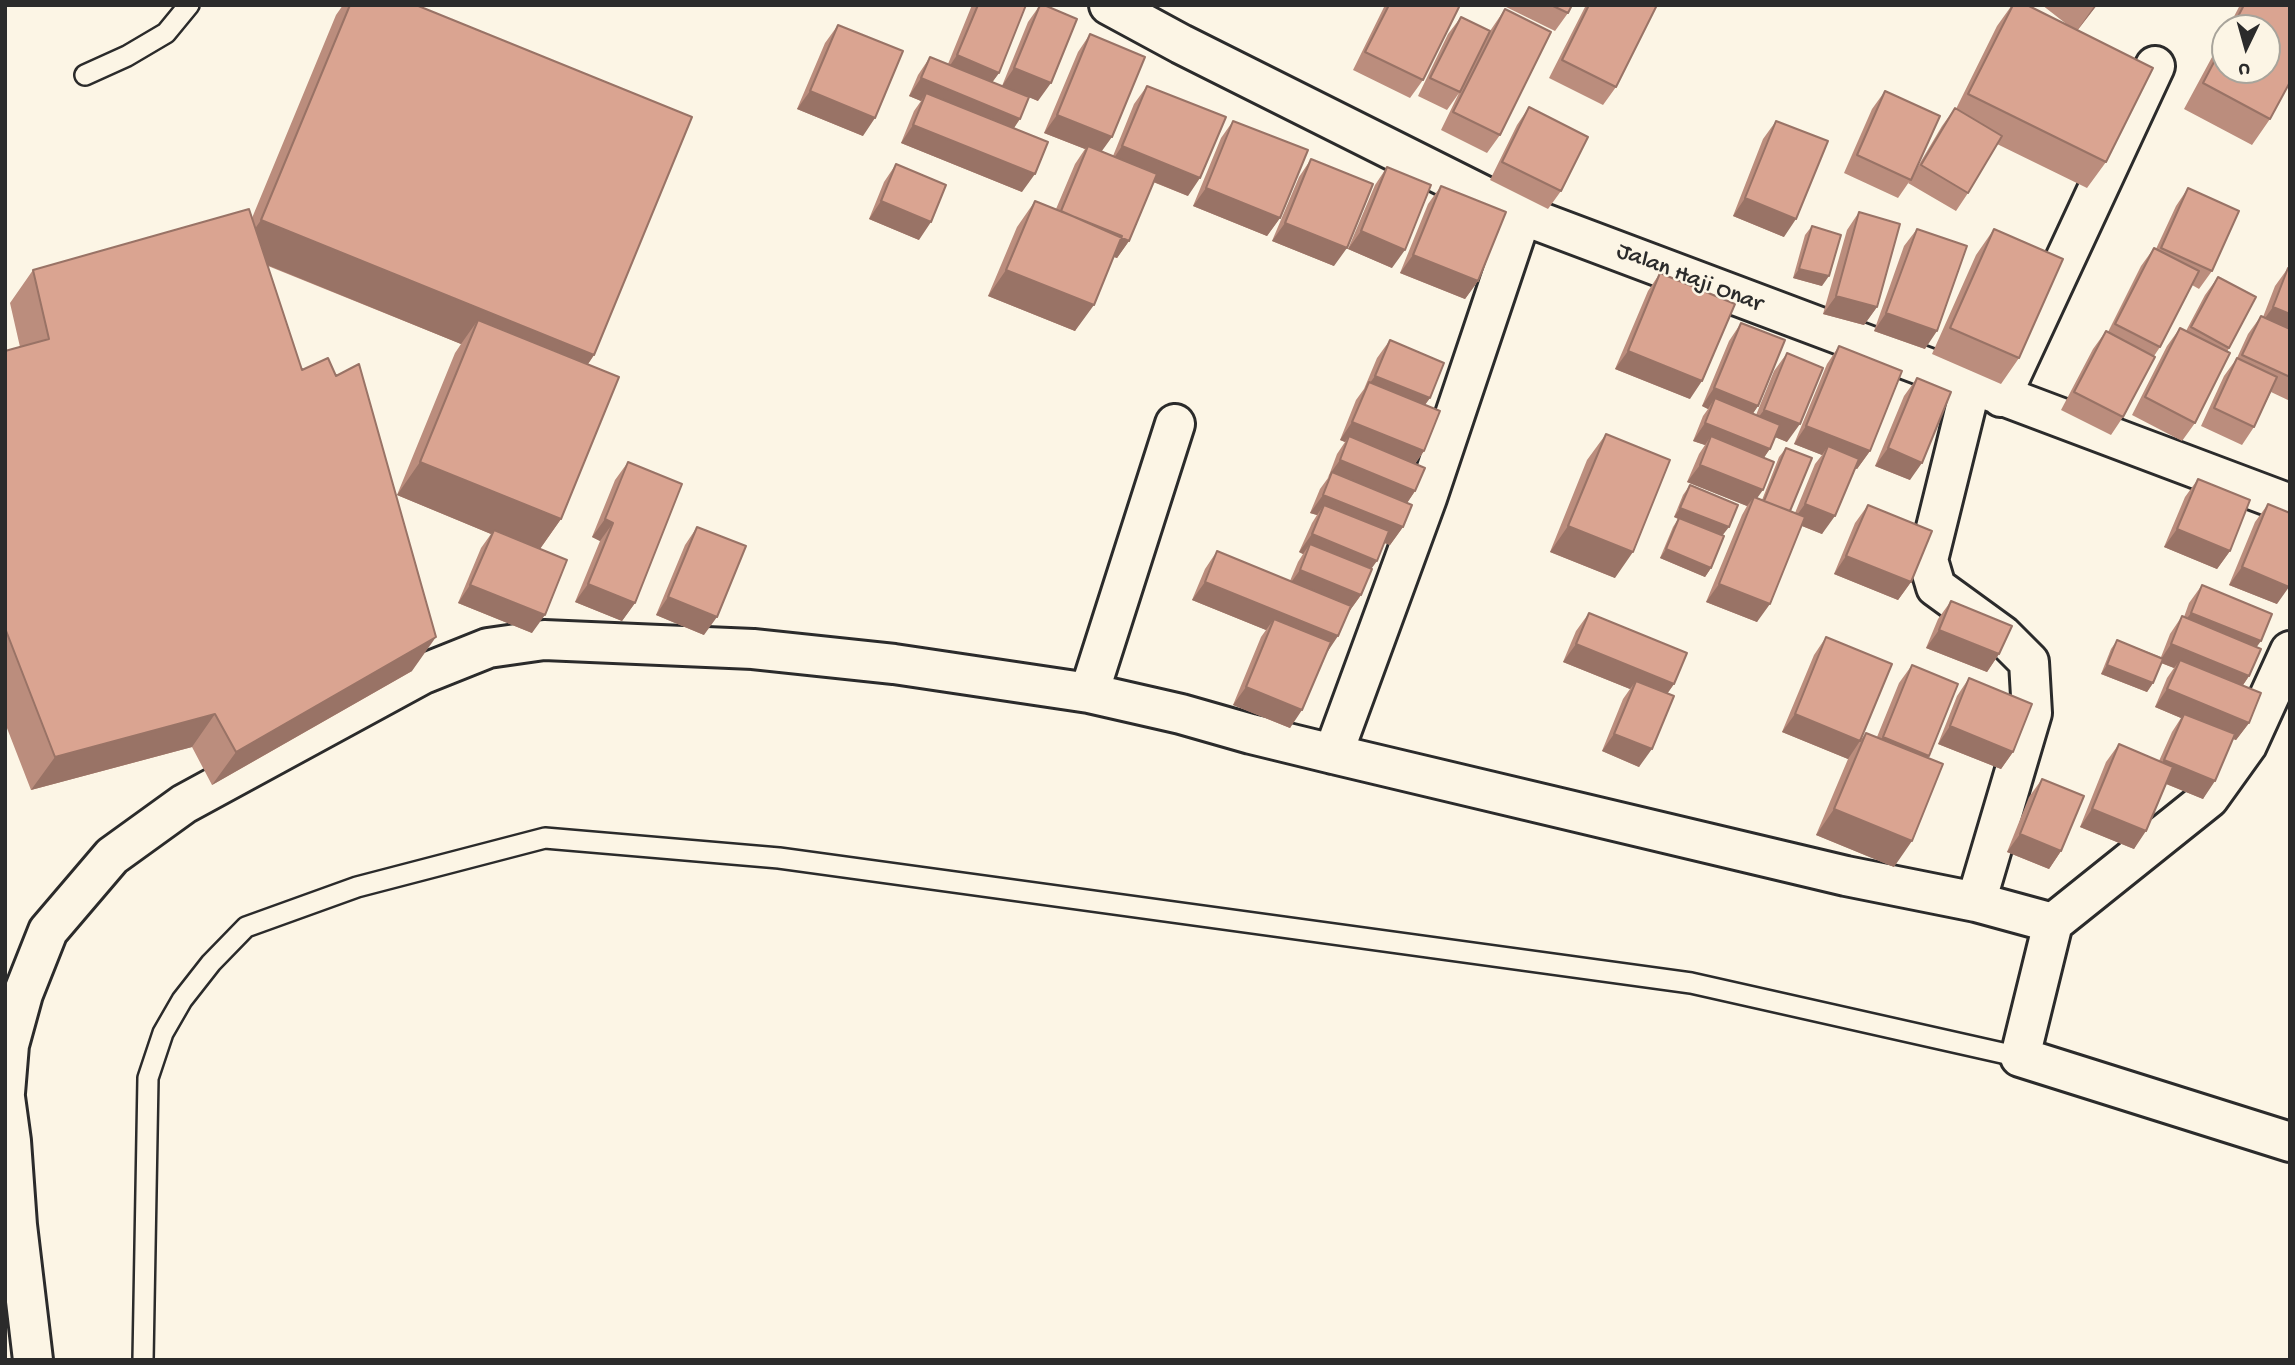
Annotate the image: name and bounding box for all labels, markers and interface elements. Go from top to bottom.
north arrow [2211,14,2281,84]
text: U [2238,56,2251,80]
street label: Jalan Haji Onar [1612,238,1766,320]

